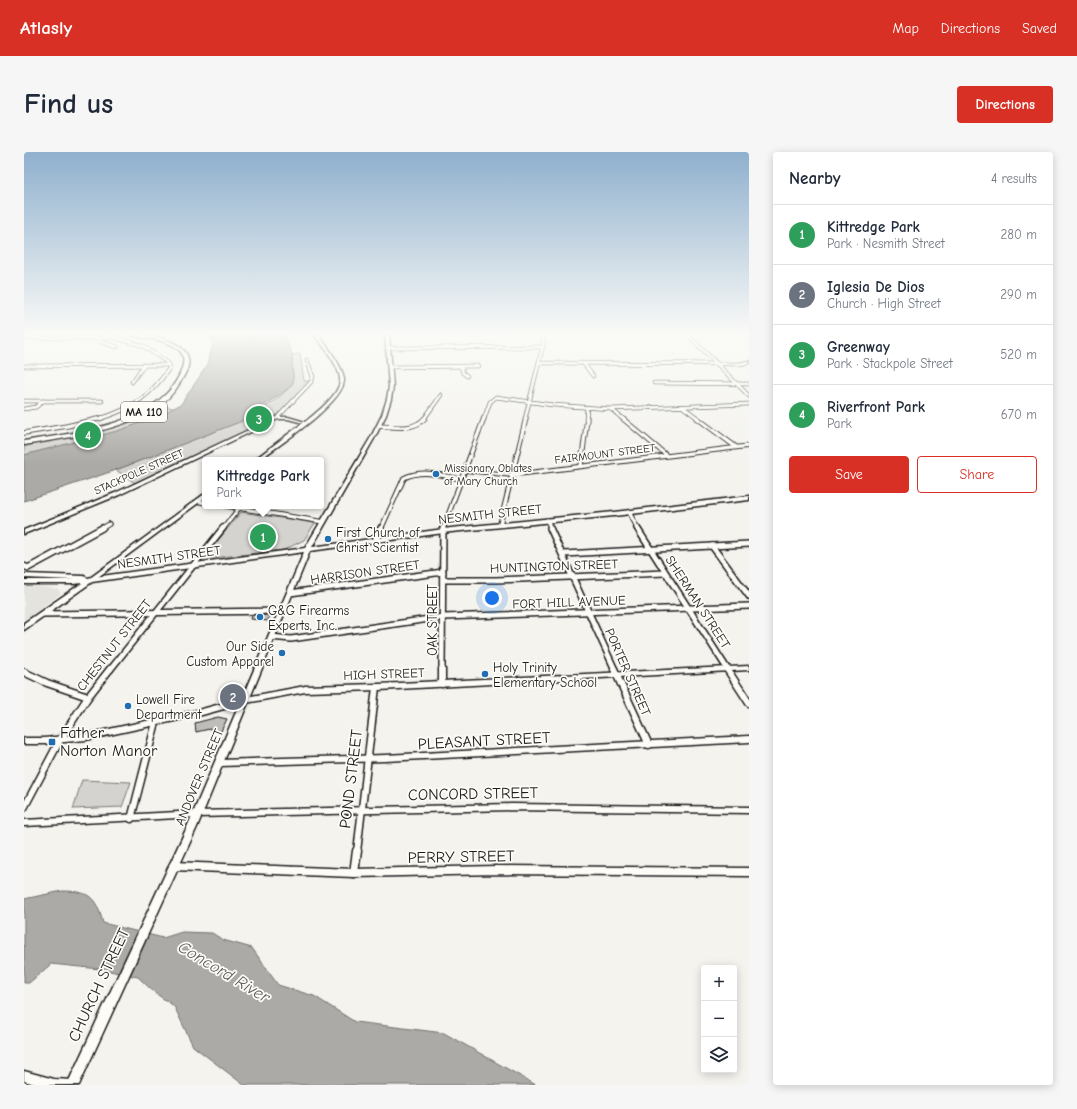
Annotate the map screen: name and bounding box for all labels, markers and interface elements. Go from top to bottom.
text: Atlasly [20,17,72,39]
text: Map [892,20,919,37]
text: Directions [941,20,1000,37]
text: Saved [1022,20,1057,37]
button: Directions [957,86,1053,123]
text: Find us [24,88,113,120]
text: Nearby [789,169,840,188]
text: 4 results [991,171,1037,186]
text: Kittredge Park [827,218,920,236]
text: 1 [799,227,805,242]
text: 280 m [1000,227,1037,242]
text: Park · Nesmith Street [827,236,945,251]
text: Iglesia De Dios [827,278,924,296]
text: 2 [799,287,805,302]
text: 290 m [1000,287,1037,302]
text: Church · High Street [827,296,941,311]
text: Greenway [827,338,890,356]
text: 3 [799,347,805,362]
text: 520 m [1000,347,1037,362]
text: Park · Stackpole Street [827,356,953,371]
text: Riverfront Park [827,398,925,416]
road number: MA 110 [121,402,167,422]
pin: 3 [246,404,272,434]
text: 4 [799,407,805,422]
text: 670 m [1001,407,1037,422]
text: Park [827,416,852,431]
pin: 4 [75,420,101,450]
street label: FAIRMOUNT STREET [554,441,656,467]
street label: STACKPOLE STREET [92,446,186,498]
button: Save [789,456,909,493]
button: Share [917,456,1037,493]
popup [202,457,324,509]
place label: Missionary Oblates of Mary Church [444,462,532,488]
text: Kittredge Park [217,467,309,485]
marker: Missionary Oblates of Mary Church [431,469,441,479]
text: Park [217,485,241,500]
street label: NESMITH STREET [437,501,543,527]
pin: 1 [250,522,276,552]
place label: First Church of Christ Scientist [336,525,421,555]
marker: First Church of Christ Scientist [323,534,333,544]
street label: NESMITH STREET [116,542,222,572]
street label: SHERMAN STREET [662,553,734,651]
street label: HUNTINGTON STREET [490,556,619,576]
street label: HARRISON STREET [309,557,421,587]
street label: OAK STREET [425,584,440,656]
your location [482,588,502,608]
street label: FORT HILL AVENUE [512,593,626,611]
street label: CHESTNUT STREET [74,596,155,694]
place label: G&G Firearms Experts, Inc. [268,603,349,633]
marker: G&G Firearms Experts, Inc. [255,612,265,622]
street label: PORTER STREET [602,626,654,718]
place label: Our Side Custom Apparel [186,639,274,669]
marker: Our Side Custom Apparel [277,648,287,658]
place label: Holy Trinity Elementary School [493,660,597,690]
street label: HIGH STREET [343,665,425,683]
marker: Holy Trinity Elementary School [480,669,490,679]
pin: 2 [220,682,246,712]
place label: Lowell Fire Department [136,692,203,722]
marker: Lowell Fire Department [123,701,133,711]
place label: Father Norton Manor [60,724,158,760]
street label: ANDOVER STREET [172,726,226,828]
street label: POND STREET [336,728,366,830]
street label: PLEASANT STREET [417,729,551,753]
marker: Father Norton Manor [47,737,57,747]
street label: CONCORD STREET [408,784,539,804]
street label: PERRY STREET [407,847,515,867]
street label: CHURCH STREET [65,925,133,1045]
water label: Concord River [175,937,274,1007]
map controls [701,965,737,1073]
button: + [701,965,737,1001]
button: − [701,1001,737,1037]
button: layers [701,1037,737,1073]

